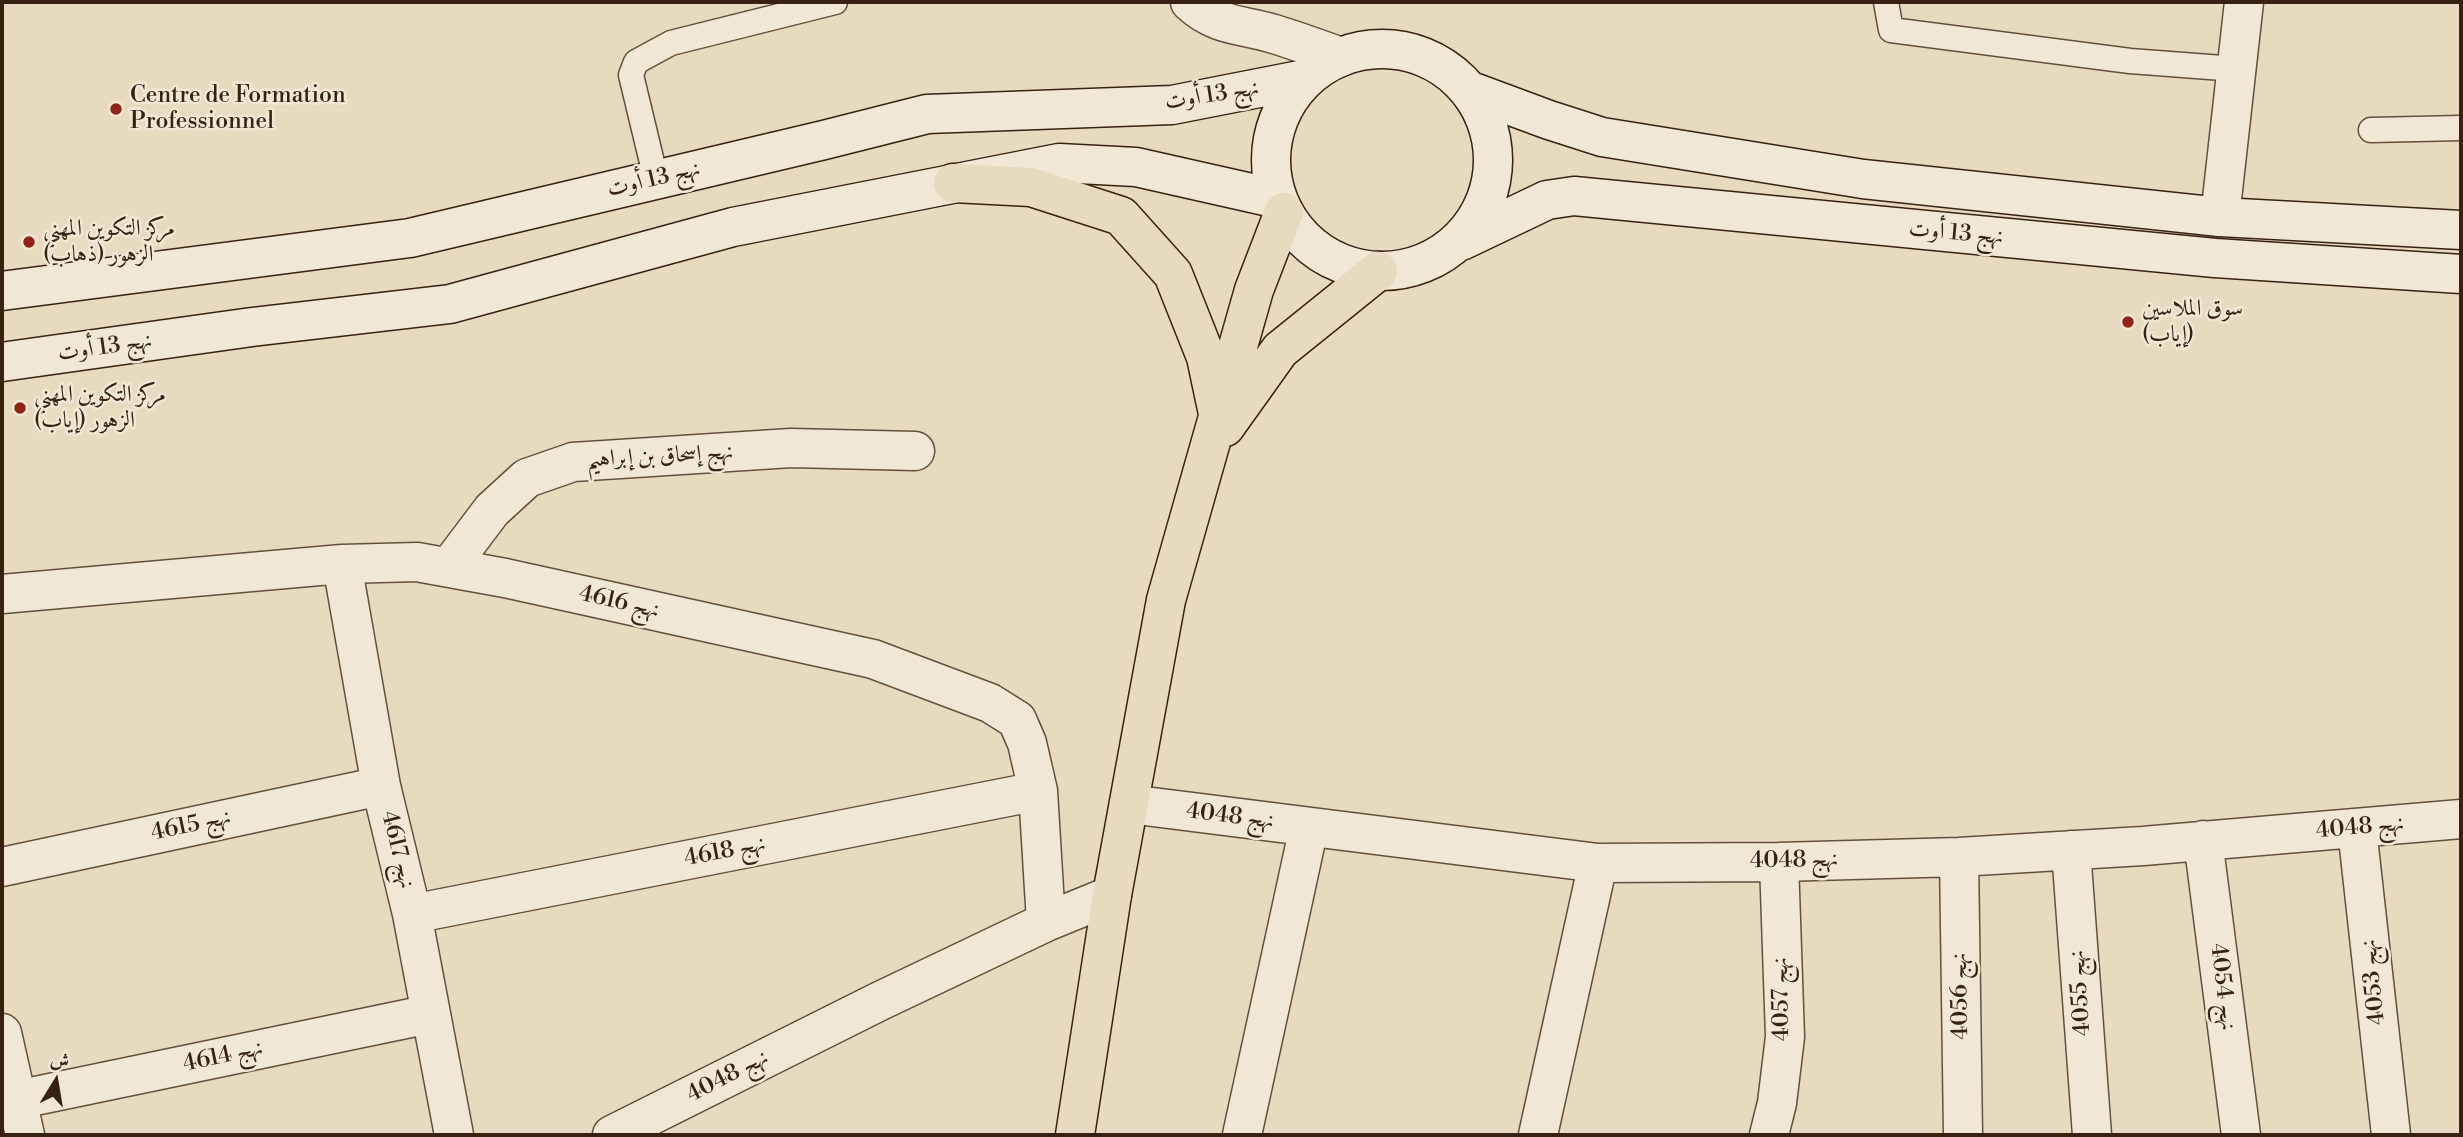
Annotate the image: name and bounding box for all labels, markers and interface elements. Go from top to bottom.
street label: نهج 13 أوت [1163,75,1261,117]
place label: Centre de Formation Professionnel [130,82,346,136]
marker: Centre de Formation Professionnel [108,101,124,117]
street label: نهج 13 أوت [605,156,703,204]
place label: مركز التكوين المهني الزهور (ذهاب) [43,215,175,269]
street label: نهج 13 أوت [1908,216,2004,252]
marker: مركز التكوين المهني الزهور (ذهاب) [21,234,37,250]
place label: سوق الملاسين (إياب) [2142,295,2243,349]
marker: سوق الملاسين (إياب) [2120,314,2136,330]
street label: نهج 13 أوت [56,328,154,368]
place label: مركز التكوين المهني الزهور (إياب) [34,381,166,435]
marker: مركز التكوين المهني الزهور (إياب) [12,400,28,416]
street label: نهج إسحاق بن إبراهيم [586,439,734,475]
street label: نهج 4616 [576,580,662,626]
street label: نهج 4048 [1184,798,1276,836]
street label: نهج 4615 [148,804,234,848]
street label: نهج 4617 [374,808,420,892]
street label: نهج 4048 [2315,810,2405,846]
street label: نهج 4618 [682,831,768,873]
street label: نهج 4048 [1750,846,1838,876]
street label: نهج 4053 [2356,938,2392,1026]
street label: نهج 4054 [2203,942,2241,1032]
street label: نهج 4055 [2064,949,2098,1037]
street label: نهج 4056 [1946,952,1976,1040]
street label: نهج 4057 [1767,957,1797,1041]
street label: نهج 4614 [180,1035,266,1079]
street label: نهج 4048 [682,1045,774,1109]
north arrow [21,1046,91,1116]
text: ش [48,1047,72,1074]

